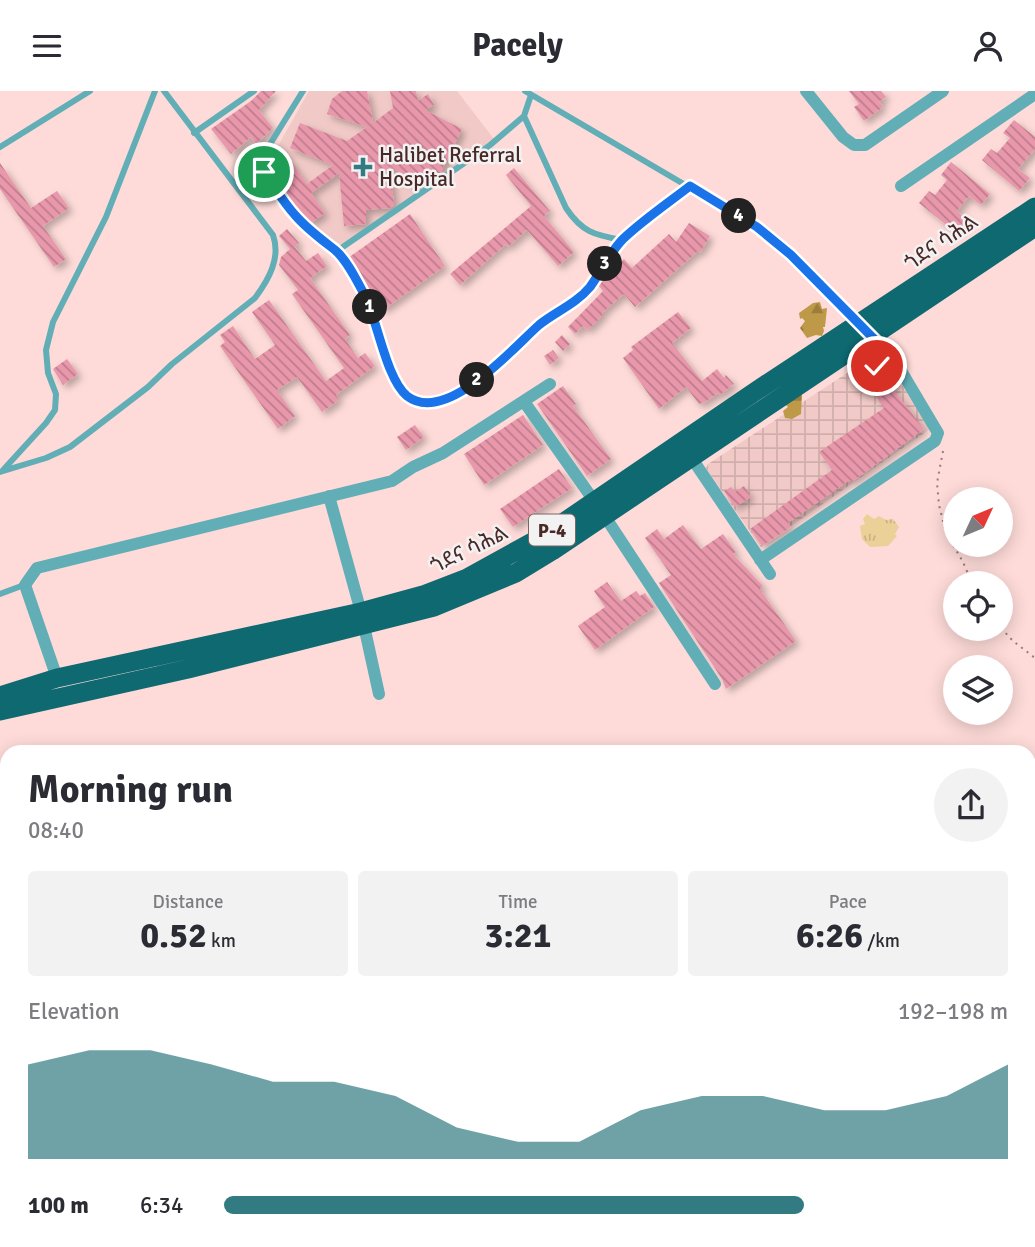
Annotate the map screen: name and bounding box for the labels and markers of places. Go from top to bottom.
pin [234,142,294,202]
place label: Halibet Referral Hospital [379,142,521,192]
marker: Halibet Referral Hospital [353,157,373,177]
pin: 4 [722,199,756,233]
pin: 3 [588,247,622,281]
pin: 1 [352,289,388,325]
pin [847,336,907,396]
pin: 2 [460,363,494,397]

